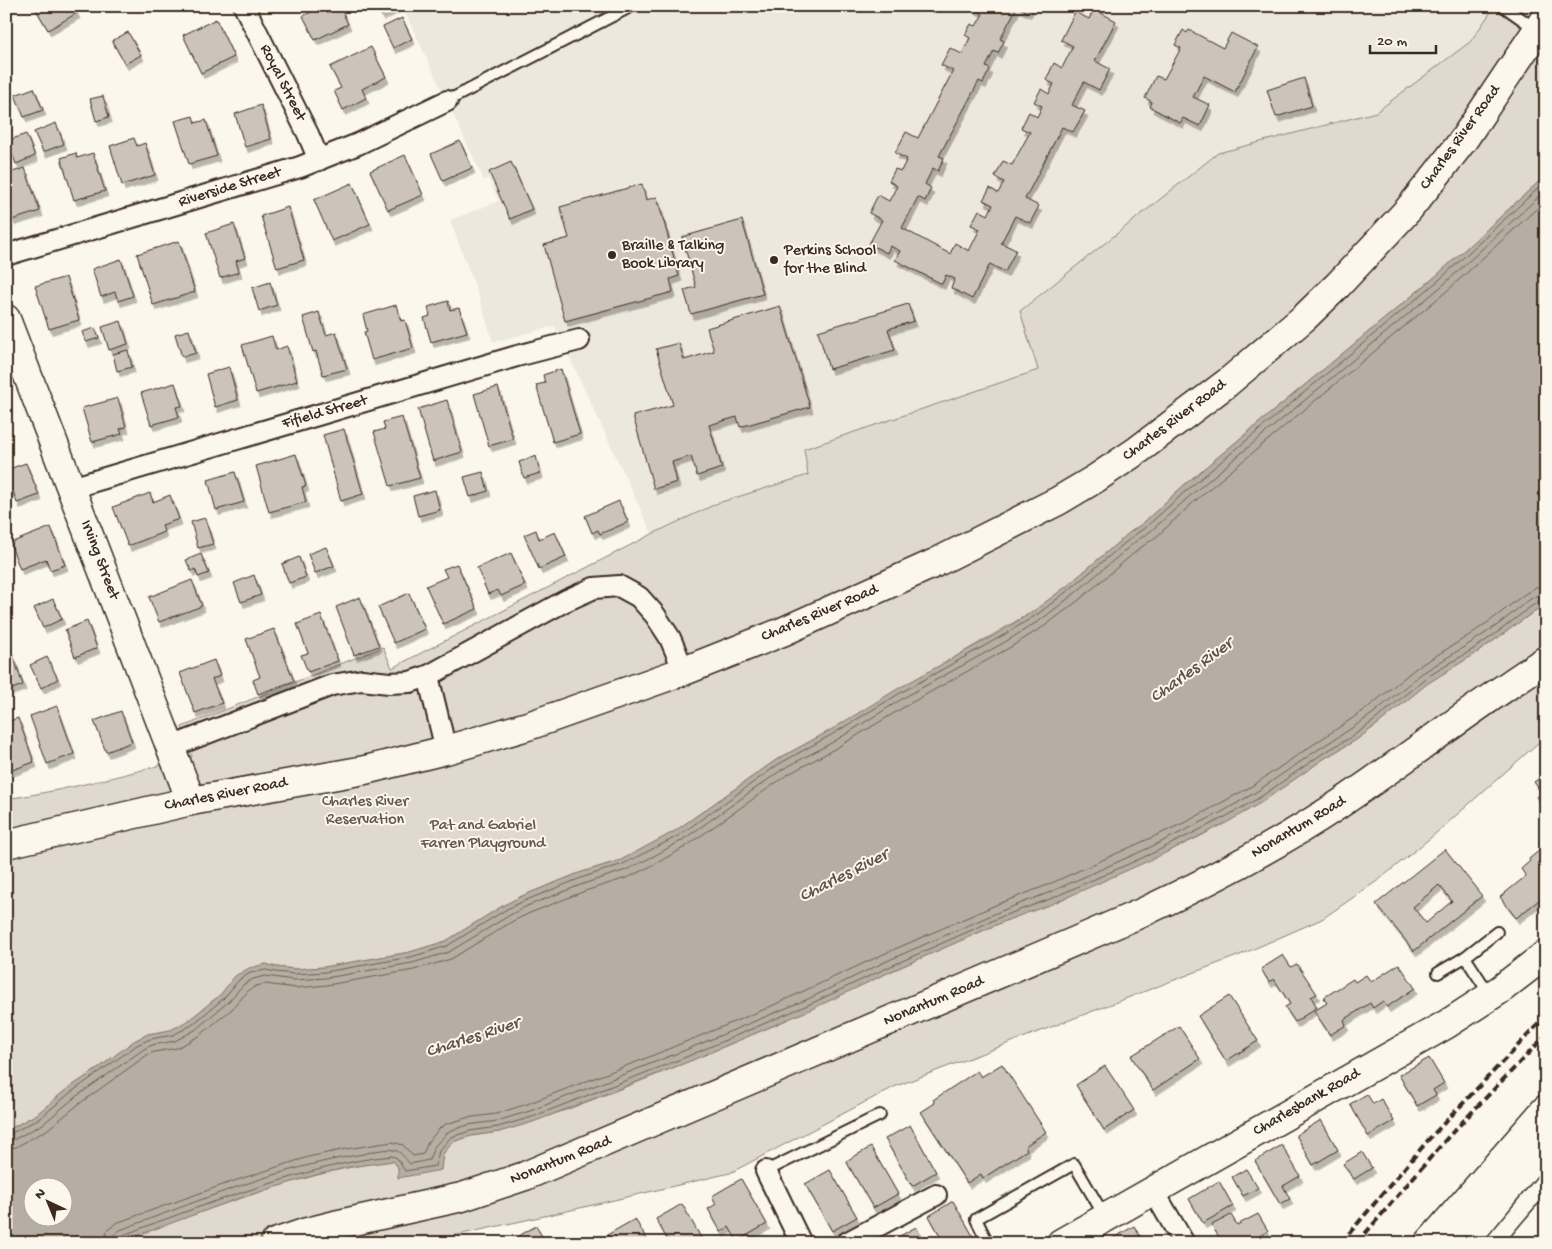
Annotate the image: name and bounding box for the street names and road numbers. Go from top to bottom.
street label: Royal Street [255,42,310,126]
street label: Charles River Road [1417,81,1506,194]
street label: Riverside Street [176,163,285,213]
street label: Charles River Road [1119,375,1232,466]
street label: Fifield Street [279,391,371,434]
street label: Irving Street [75,518,123,604]
street label: Charles River Road [759,580,883,647]
street label: Charles River Road [163,773,291,816]
street label: Nonantum Road [1248,791,1351,864]
street label: Nonantum Road [881,972,988,1032]
street label: Charlesbank Road [1250,1064,1365,1141]
street label: Nonantum Road [508,1132,616,1190]

